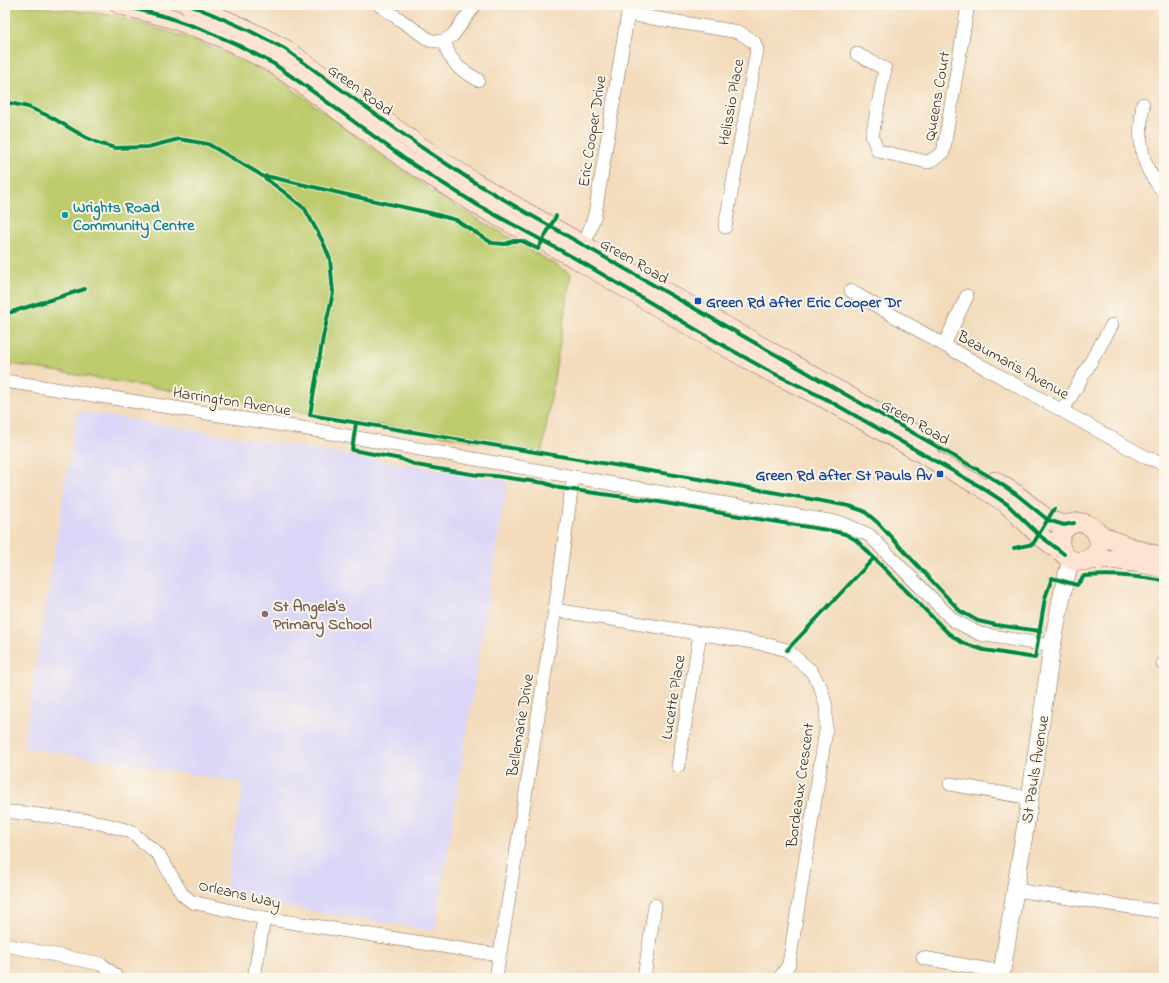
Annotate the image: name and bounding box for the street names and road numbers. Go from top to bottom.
street label: Queens Court [918,49,958,143]
street label: Helissio Place [713,56,752,147]
street label: Green Road [322,59,398,123]
street label: Eric Cooper Drive [572,73,614,189]
street label: Green Road [595,232,673,291]
street label: Beaumaris Avenue [952,325,1074,407]
street label: Harrington Avenue [171,381,293,423]
street label: Green Road [876,393,954,452]
street label: Lucette Place [655,653,693,741]
street label: Bellemarie Drive [501,671,541,780]
street label: St Pauls Avenue [1016,713,1056,825]
street label: Bordeaux Crescent [780,721,822,850]
street label: Orleans Way [196,874,283,916]

